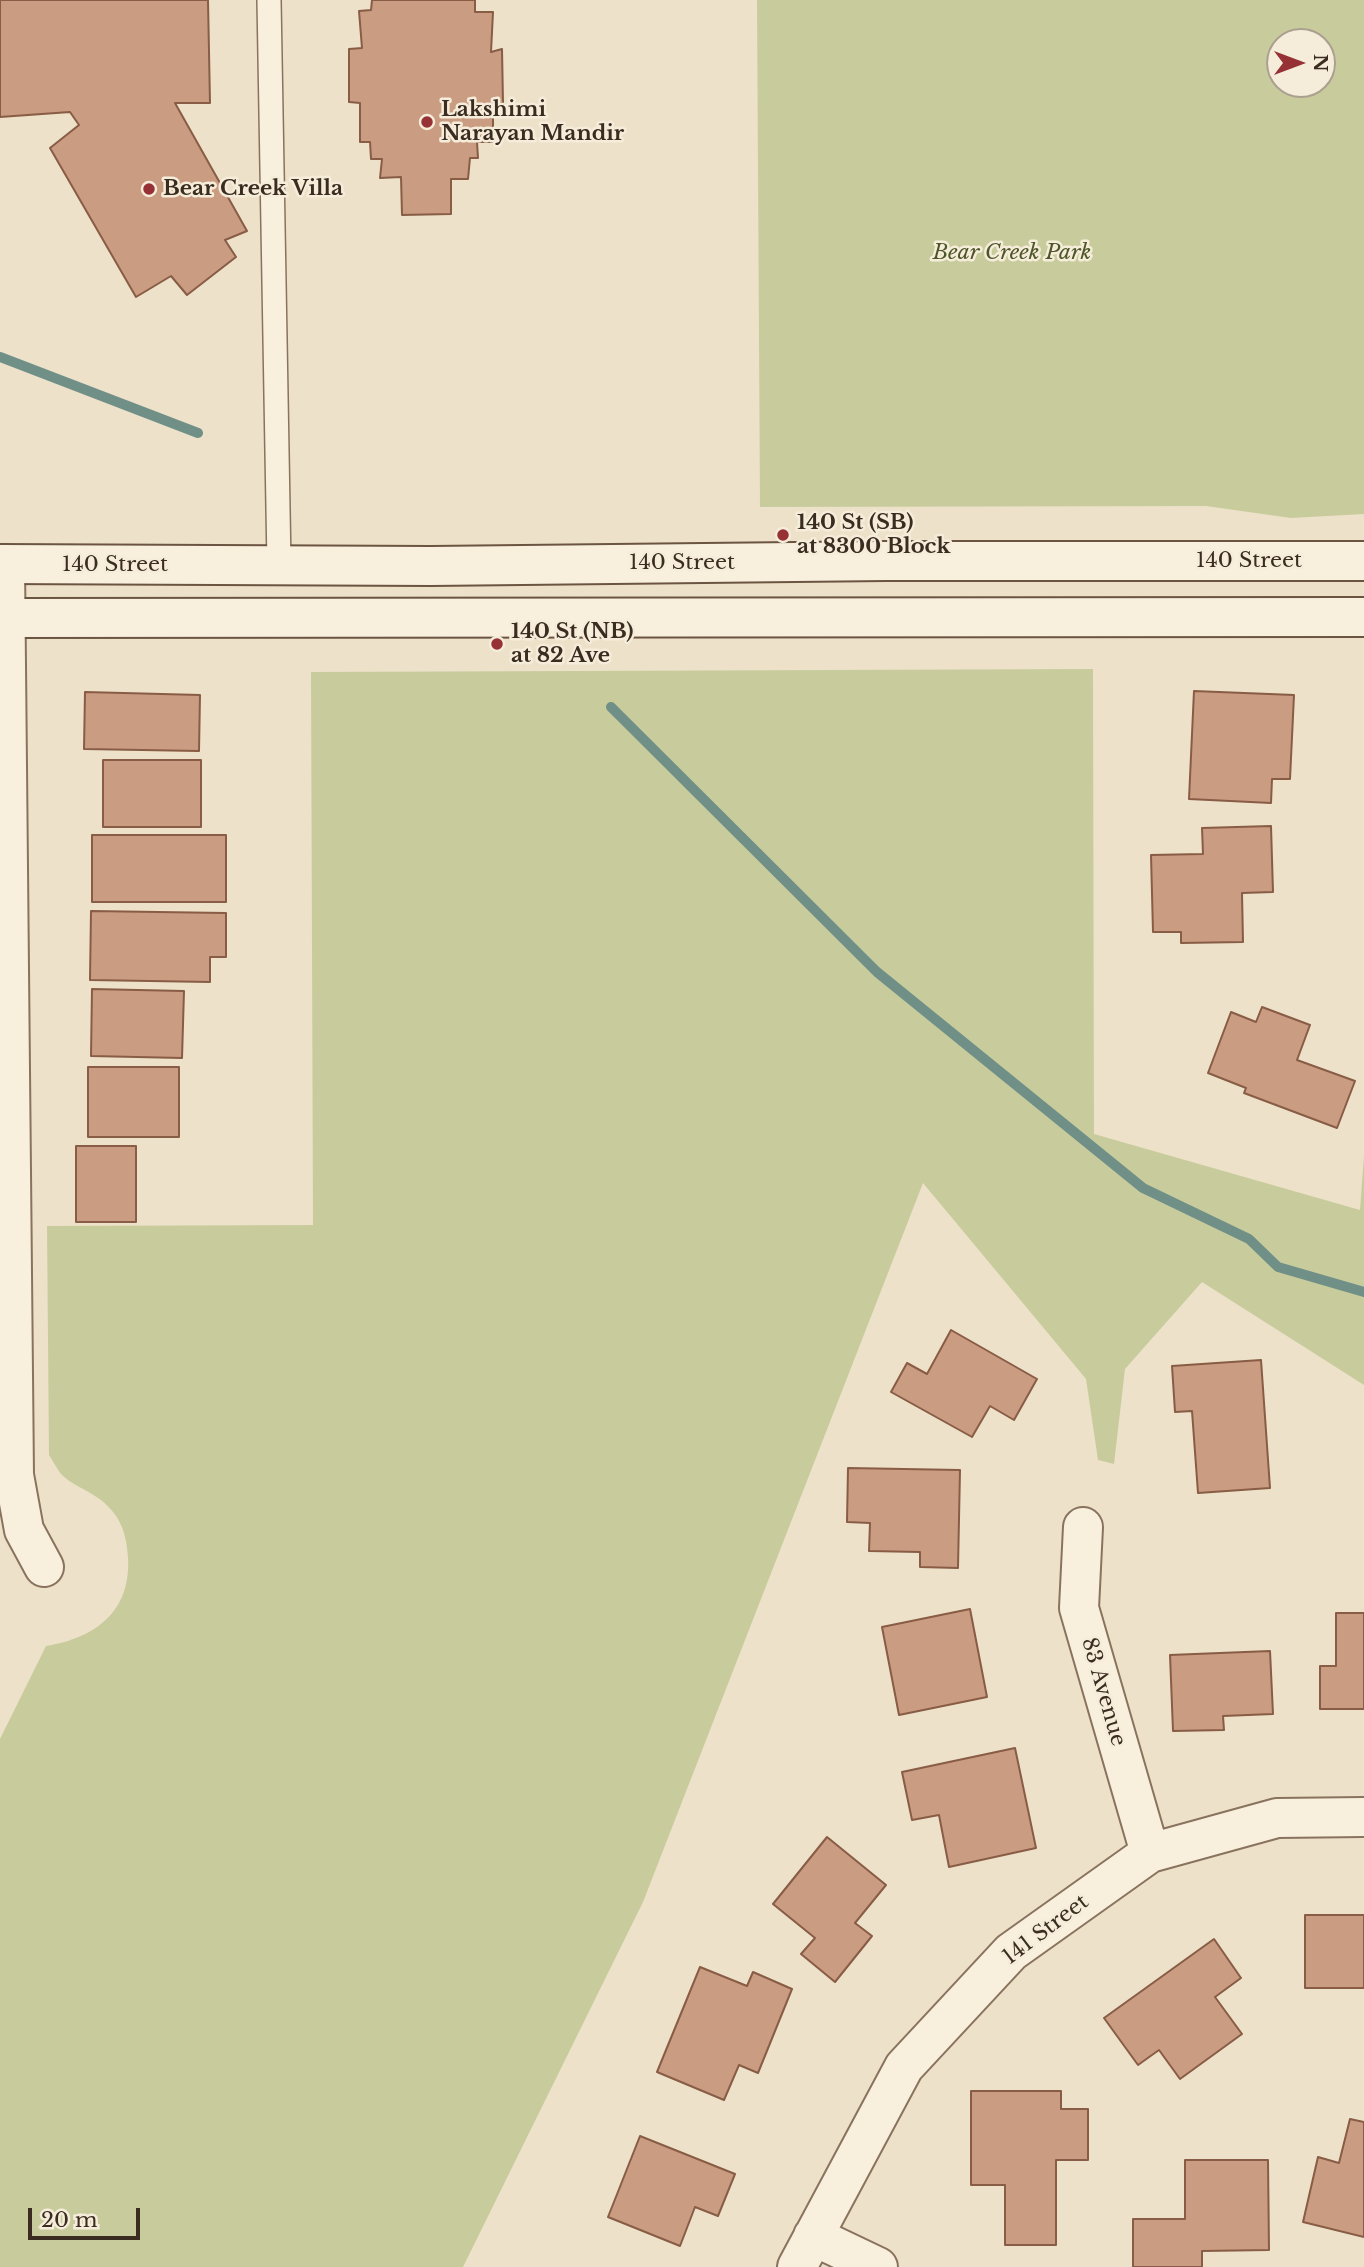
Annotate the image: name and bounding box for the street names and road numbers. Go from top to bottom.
street label: 140 Street [1196,548,1302,574]
street label: 140 Street [629,550,735,576]
street label: 140 Street [62,552,168,578]
street label: 83 Avenue [1075,1635,1131,1749]
street label: 141 Street [998,1890,1094,1970]

